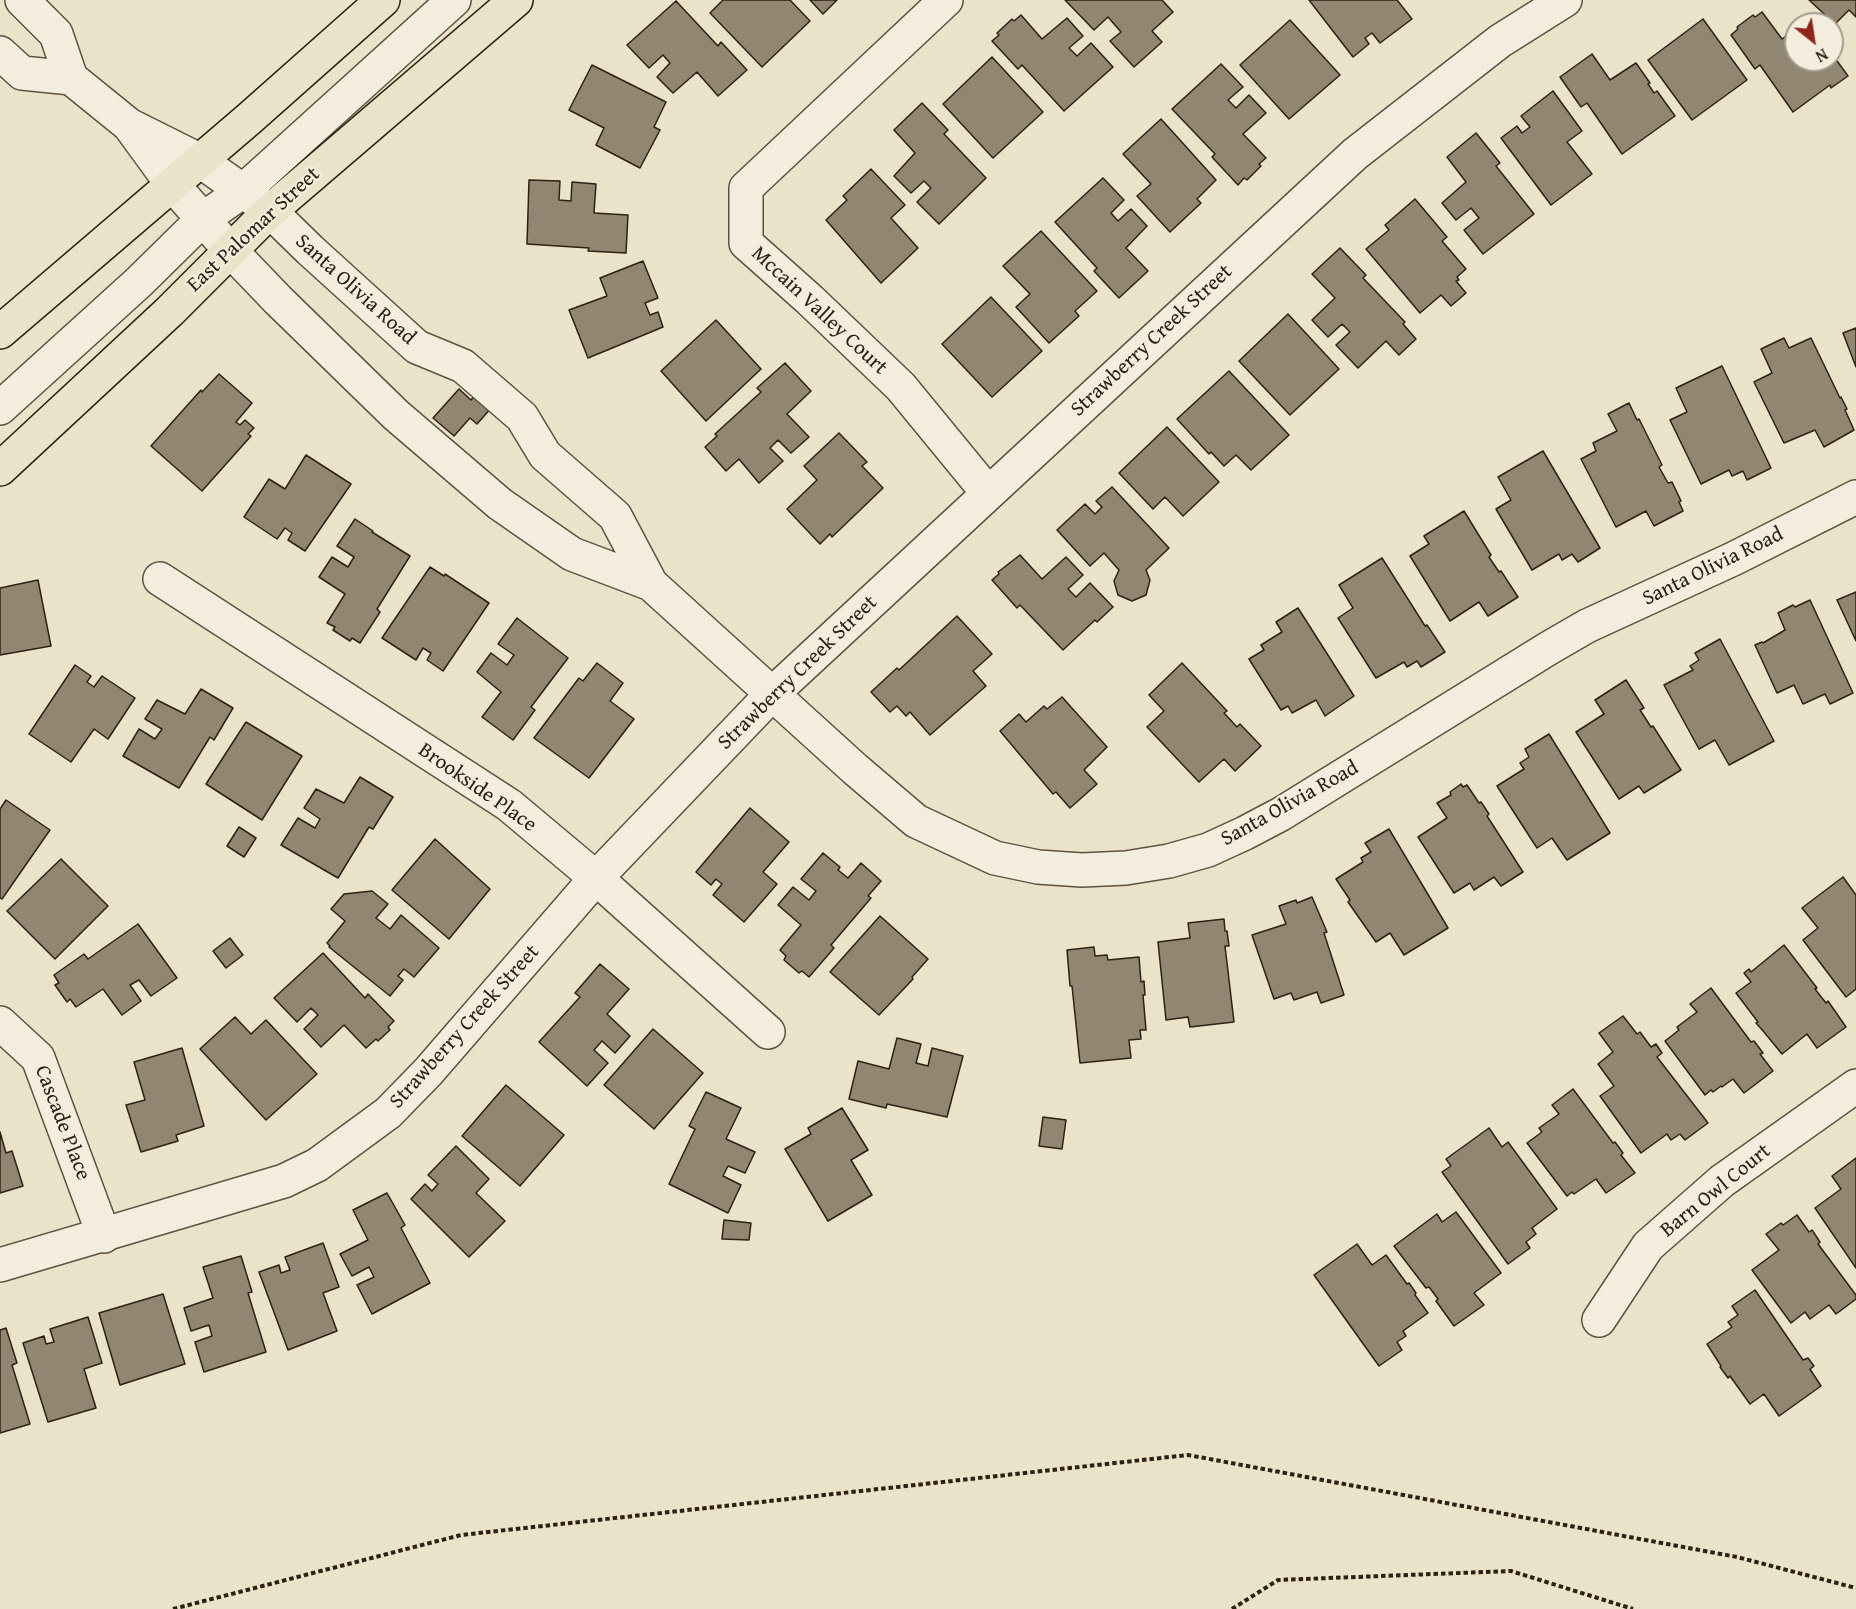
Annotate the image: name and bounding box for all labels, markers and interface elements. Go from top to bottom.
north arrow [1784,12,1844,72]
text: N [1811,43,1833,69]
street label: East Palomar Street [182,162,326,298]
street label: Santa Olivia Road [290,229,420,351]
street label: Mccain Valley Court [746,241,892,381]
street label: Strawberry Creek Street [1066,260,1238,422]
street label: Santa Olivia Road [1639,522,1787,612]
street label: Strawberry Creek Street [713,590,883,756]
street label: Brookside Place [413,738,541,838]
street label: Santa Olivia Road [1217,756,1363,852]
street label: Strawberry Creek Street [385,940,545,1114]
street label: Cascade Place [29,1062,95,1184]
street label: Barn Owl Court [1656,1139,1776,1243]

